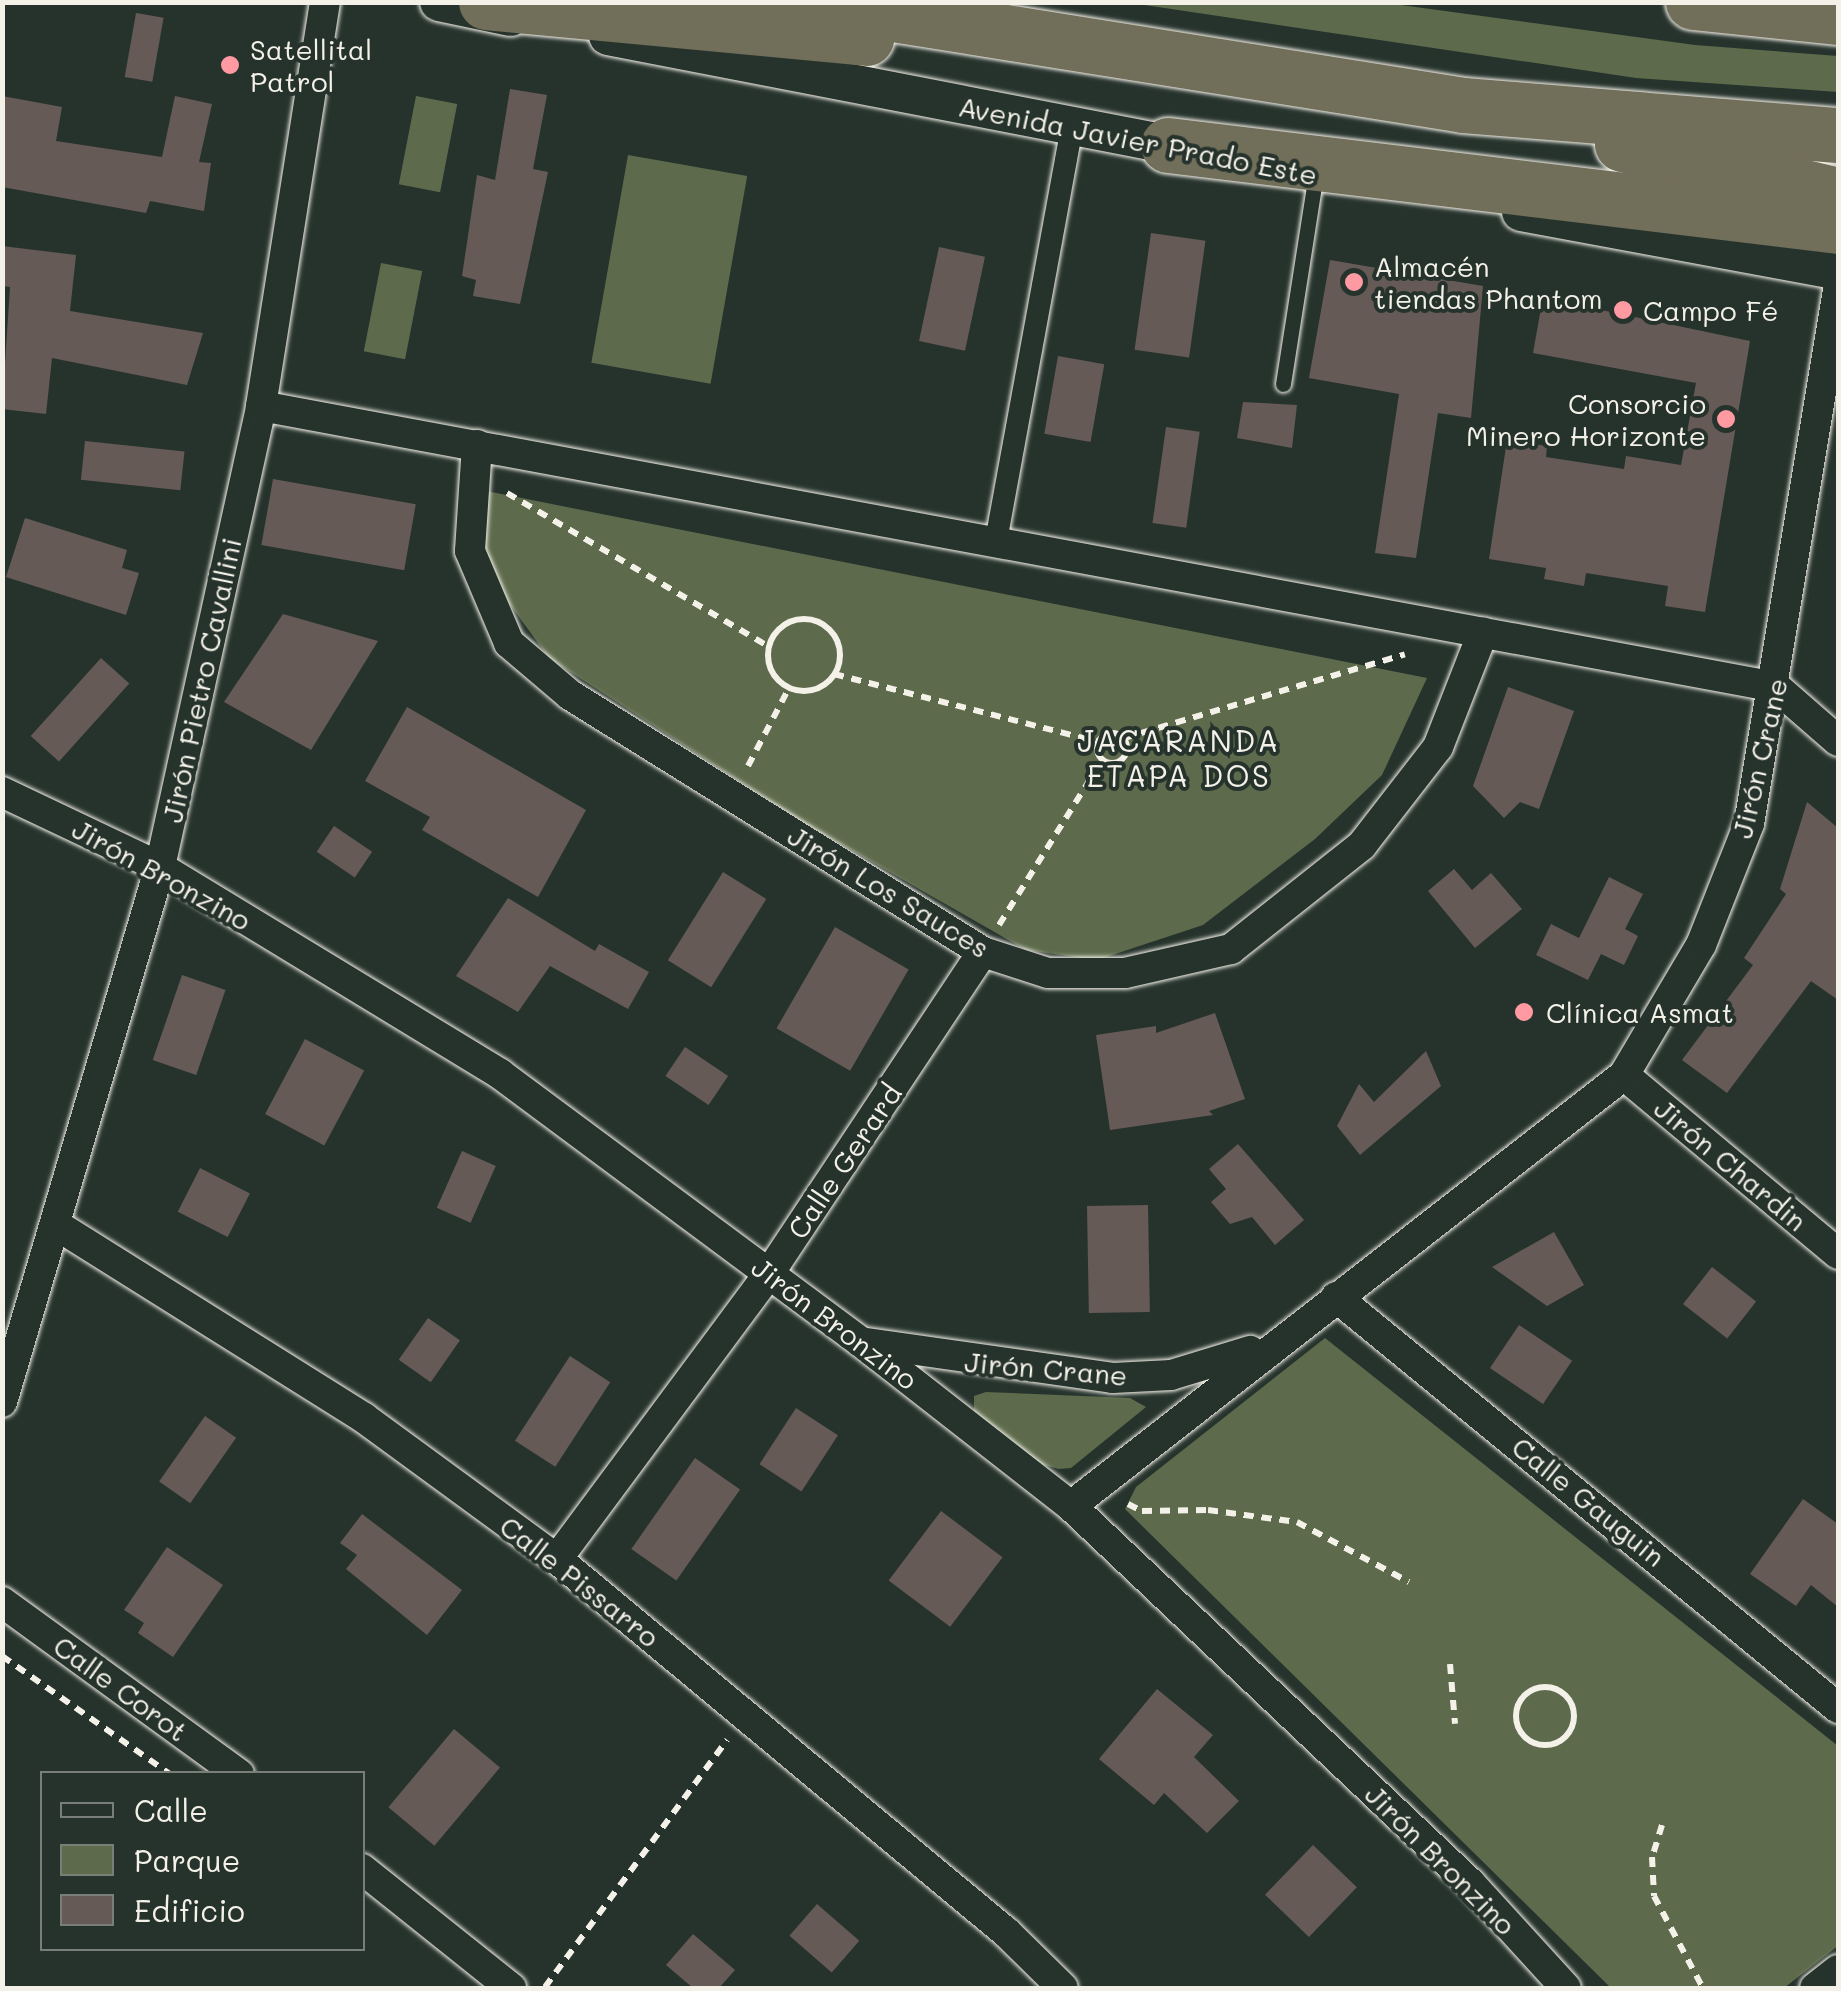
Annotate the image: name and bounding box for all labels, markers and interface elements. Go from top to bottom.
place label: Satellital Patrol [250,32,372,98]
marker: Satellital Patrol [219,54,241,76]
street label: Avenida Javier Prado Este [956,89,1320,191]
place label: Almacén tiendas Phantom [1374,249,1603,315]
marker: Almacén tiendas Phantom [1343,271,1365,293]
place label: Campo Fé [1643,293,1779,327]
marker: Campo Fé [1612,299,1634,321]
place label: Consorcio Minero Horizonte [1466,386,1706,452]
marker: Consorcio Minero Horizonte [1715,408,1737,430]
street label: Jirón Pietro Cavallini [154,534,248,826]
street label: Jirón Crane [1724,675,1794,841]
district label: JACARANDA ETAPA DOS [1077,722,1281,792]
street label: Jirón Bronzino [67,811,257,937]
street label: Jirón Los Sauces [782,818,996,964]
place label: Clínica Asmat [1546,995,1734,1029]
marker: Clínica Asmat [1511,999,1537,1025]
street label: Calle Gerard [780,1077,908,1245]
street label: Jirón Chardin [1648,1091,1814,1237]
street label: Jirón Bronzino [745,1250,925,1396]
street label: Jirón Crane [963,1344,1129,1392]
street label: Calle Gauguin [1506,1429,1672,1573]
street label: Calle Pissarro [494,1508,666,1654]
street label: Calle Corot [47,1628,195,1748]
legend [40,1771,365,1951]
street label: Jirón Bronzino [1359,1777,1523,1941]
text: Calle [134,1790,208,1830]
text: Parque [134,1840,240,1880]
text: Edificio [134,1890,245,1930]

